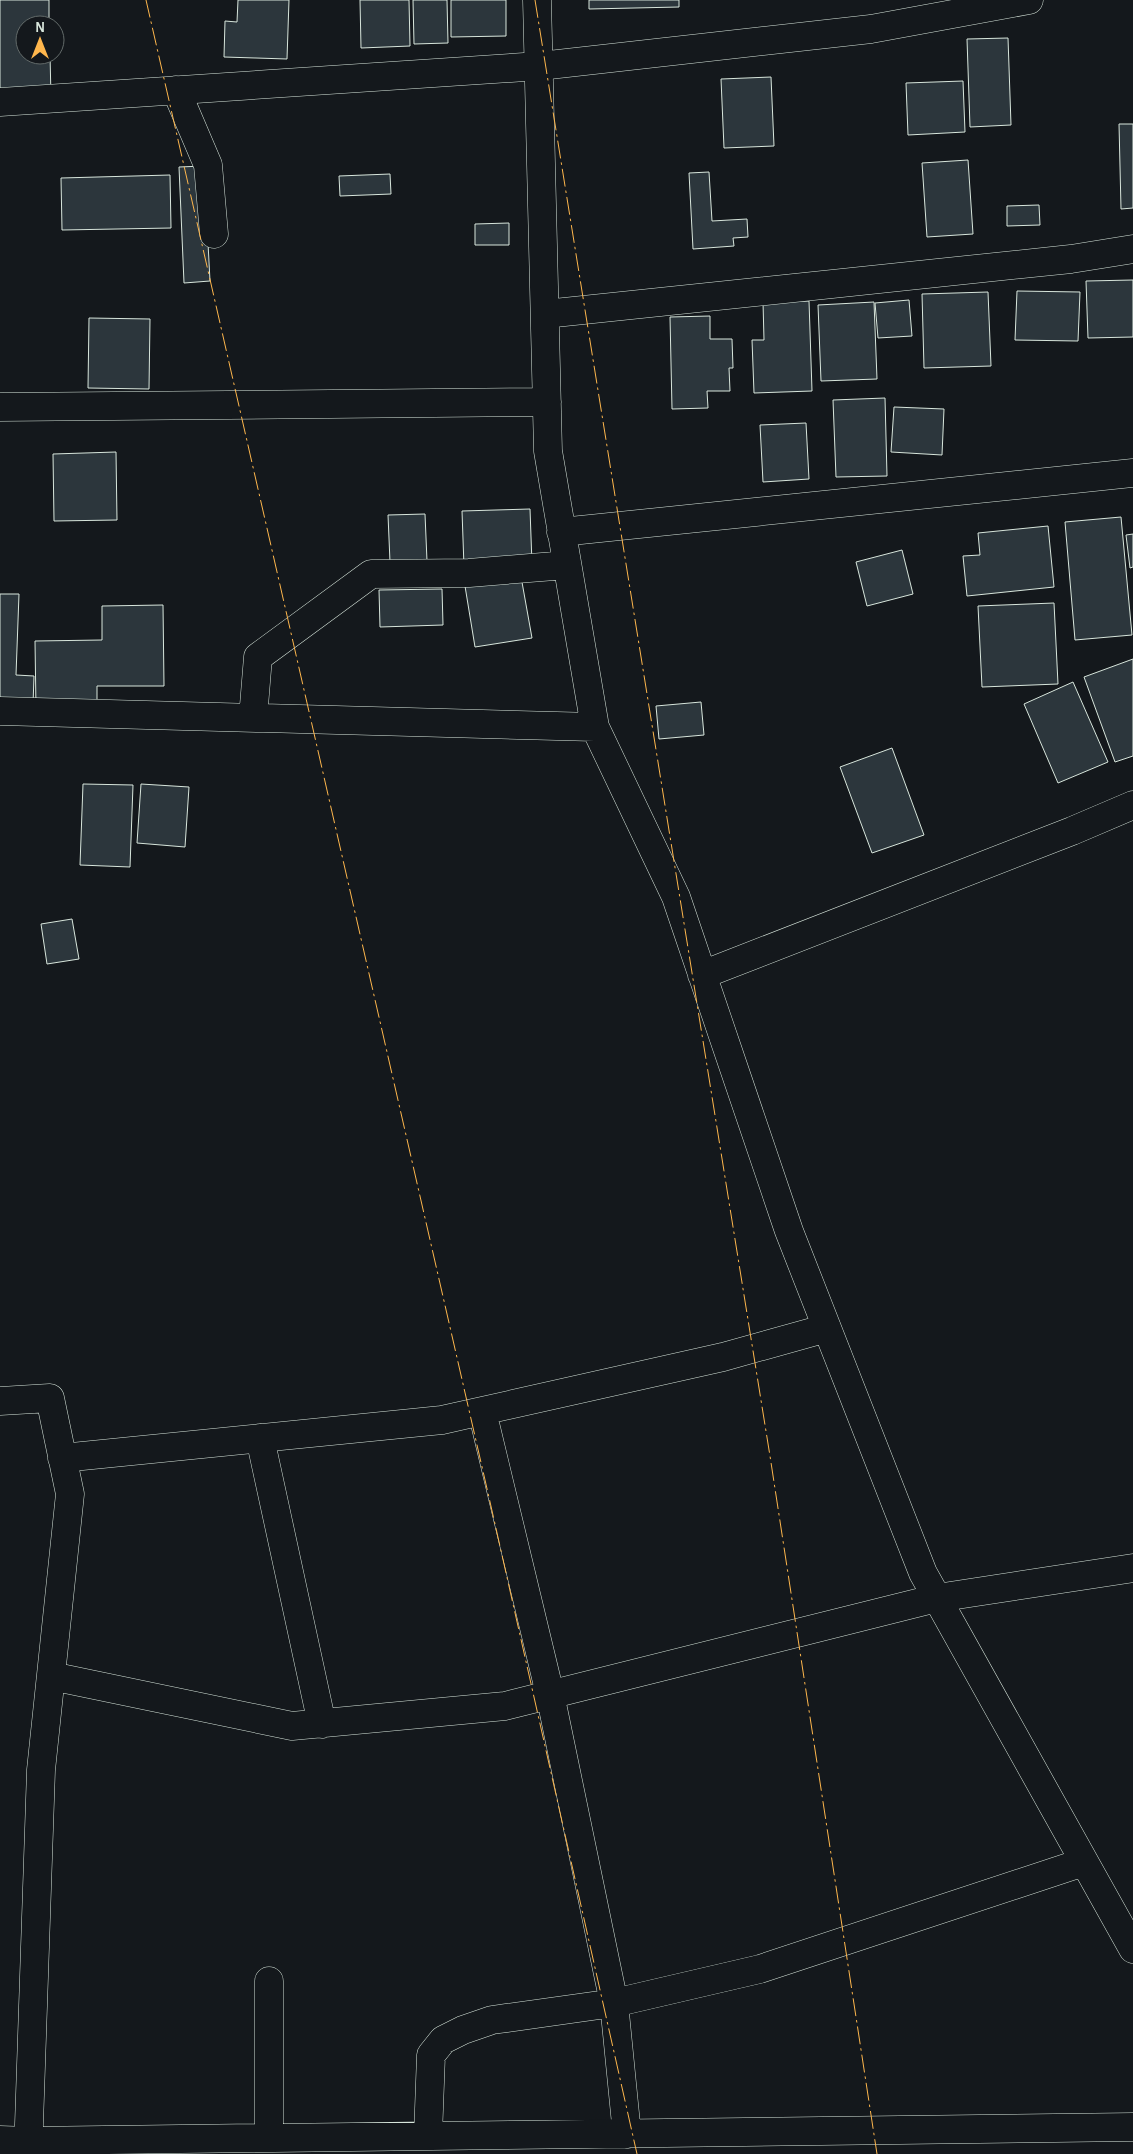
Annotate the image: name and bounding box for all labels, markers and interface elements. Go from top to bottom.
north arrow [15,15,65,65]
text: N [35,21,45,35]

